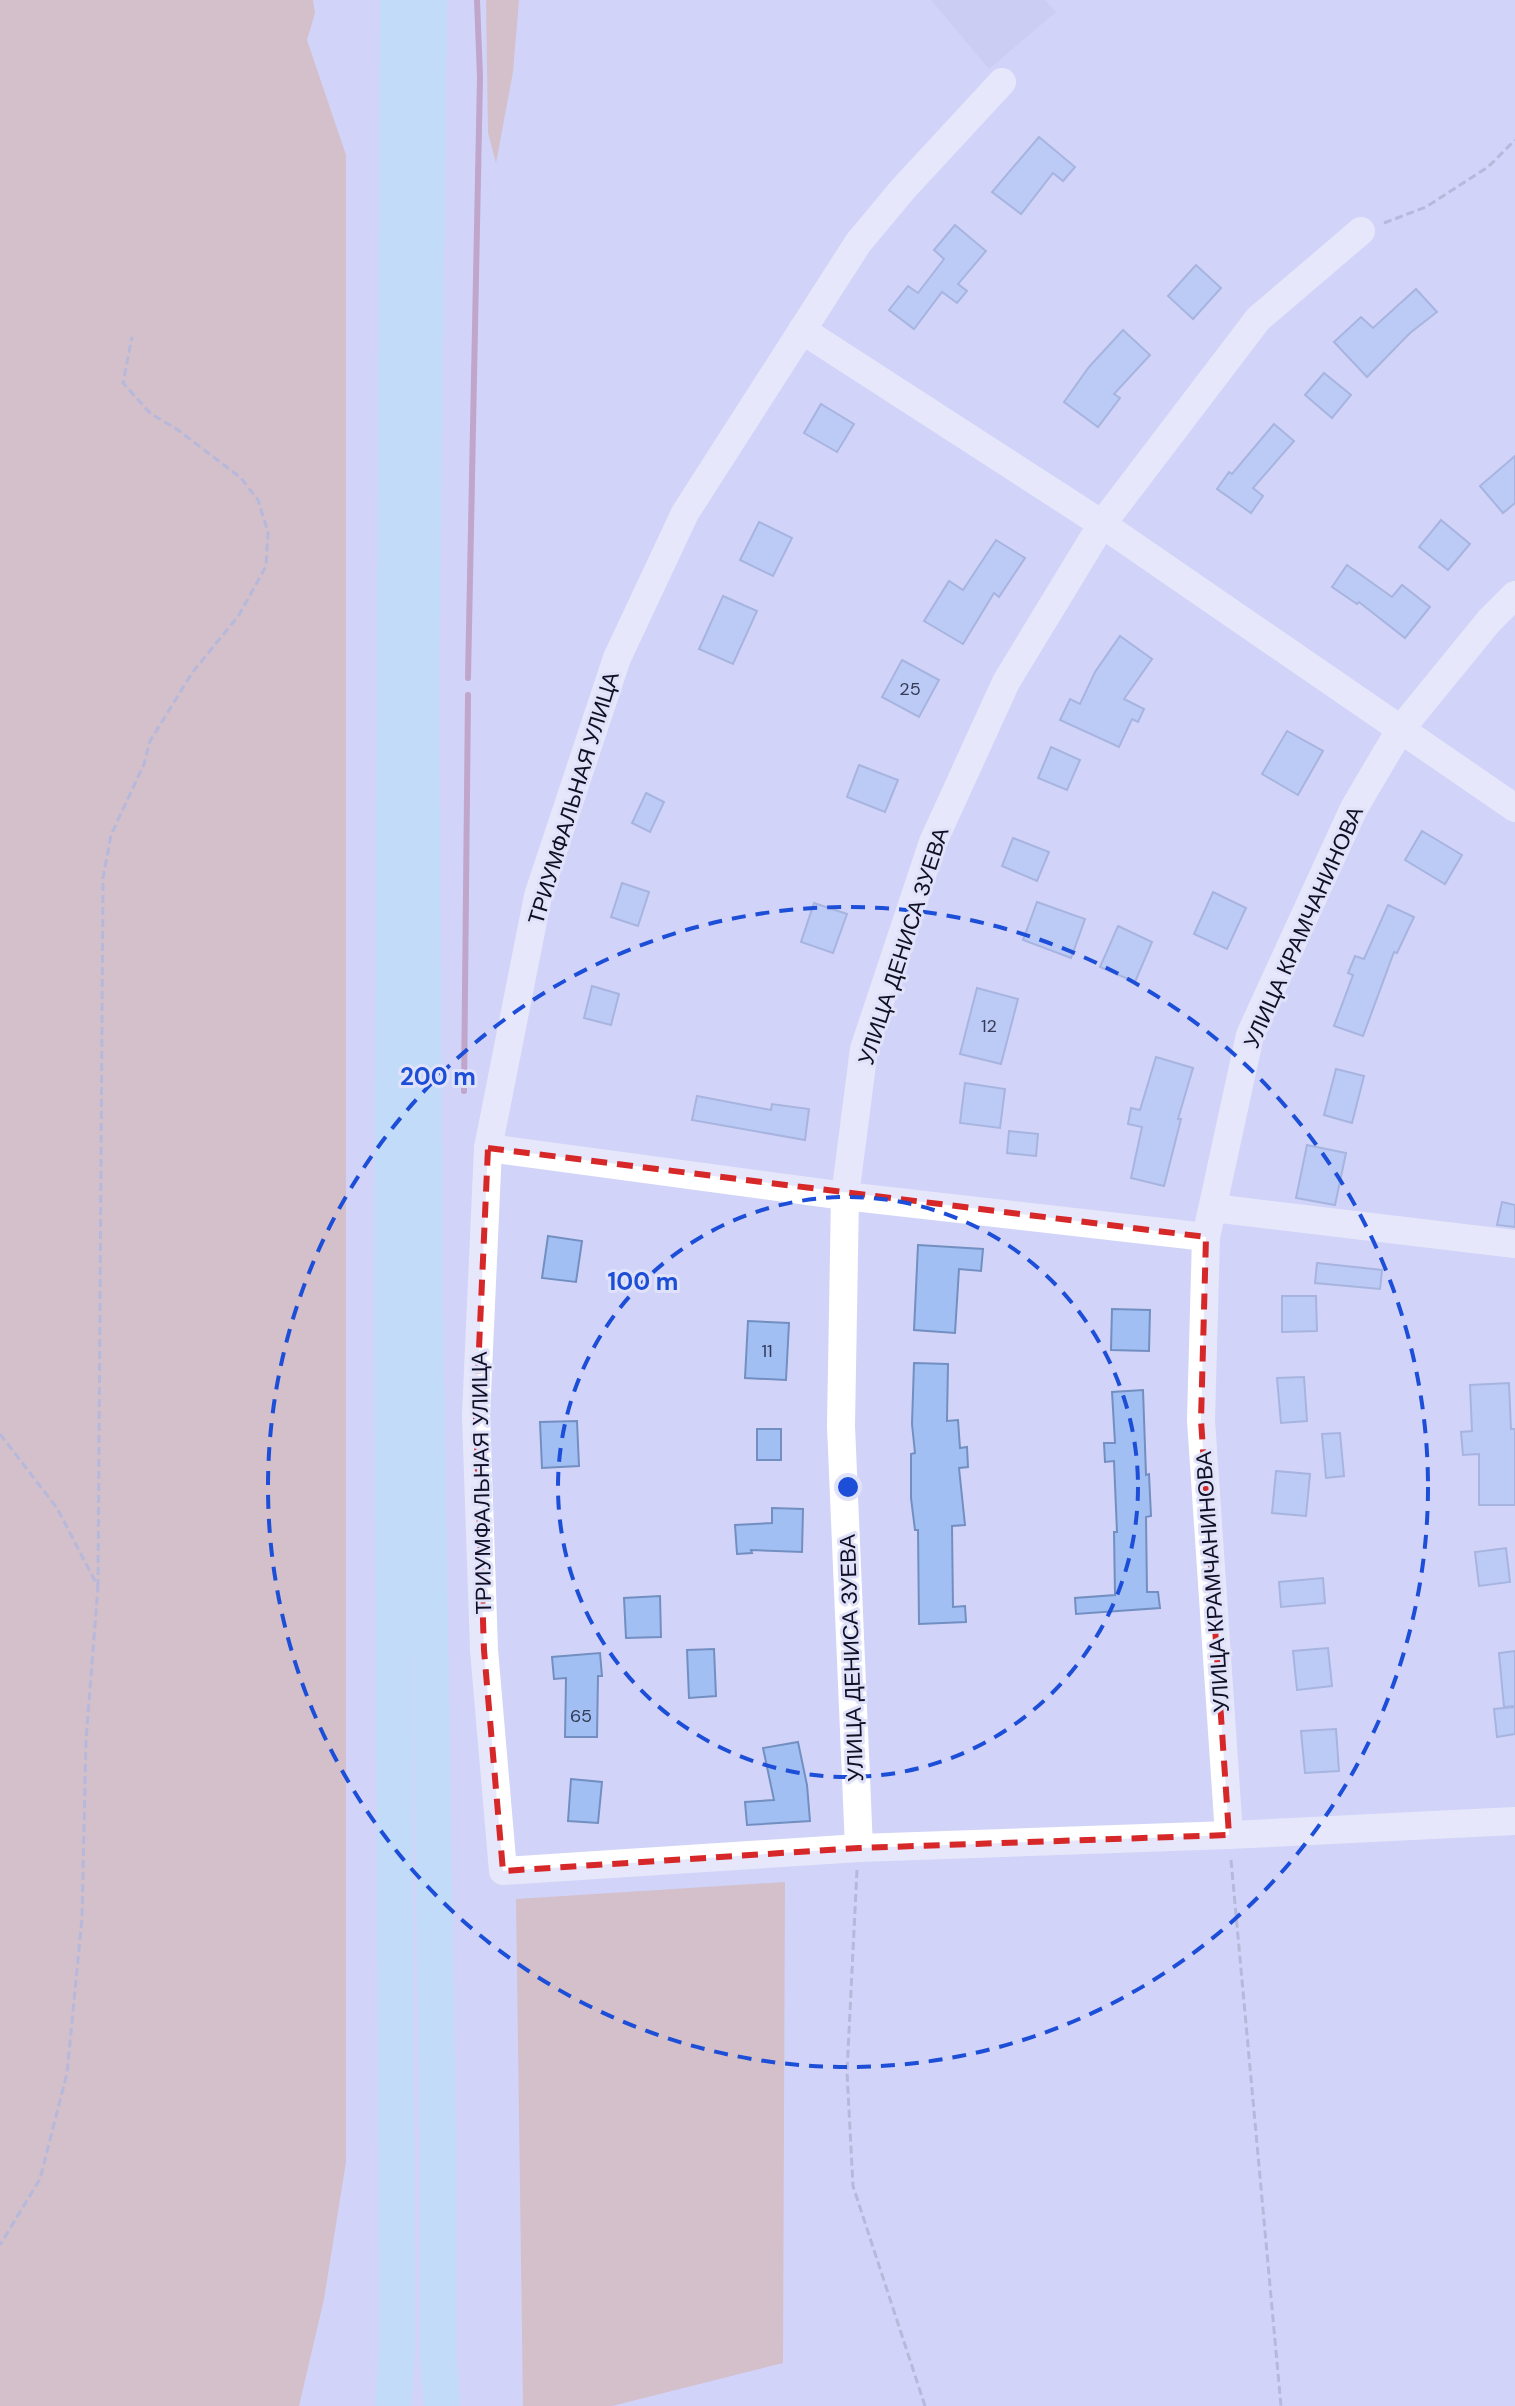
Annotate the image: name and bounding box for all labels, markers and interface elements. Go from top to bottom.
street label: ТРИУМФАЛЬНАЯ УЛИЦА [521,668,626,928]
house number: 25 [899,677,921,701]
street label: УЛИЦА КРАМЧАНИНОВА [1237,801,1370,1053]
street label: УЛИЦА ДЕНИСА ЗУЕВА [851,824,956,1068]
house number: 12 [981,1014,997,1038]
text: 200 m [400,1061,476,1092]
text: 100 m [608,1266,678,1297]
house number: 11 [761,1339,773,1363]
street label: ТРИУМФАЛЬНАЯ УЛИЦА [465,1351,498,1615]
street label: УЛИЦА КРАМЧАНИНОВА [1189,1450,1236,1714]
centre of rings [834,1473,862,1501]
street label: УЛИЦА ДЕНИСА ЗУЕВА [833,1533,870,1782]
house number: 65 [570,1704,592,1728]

